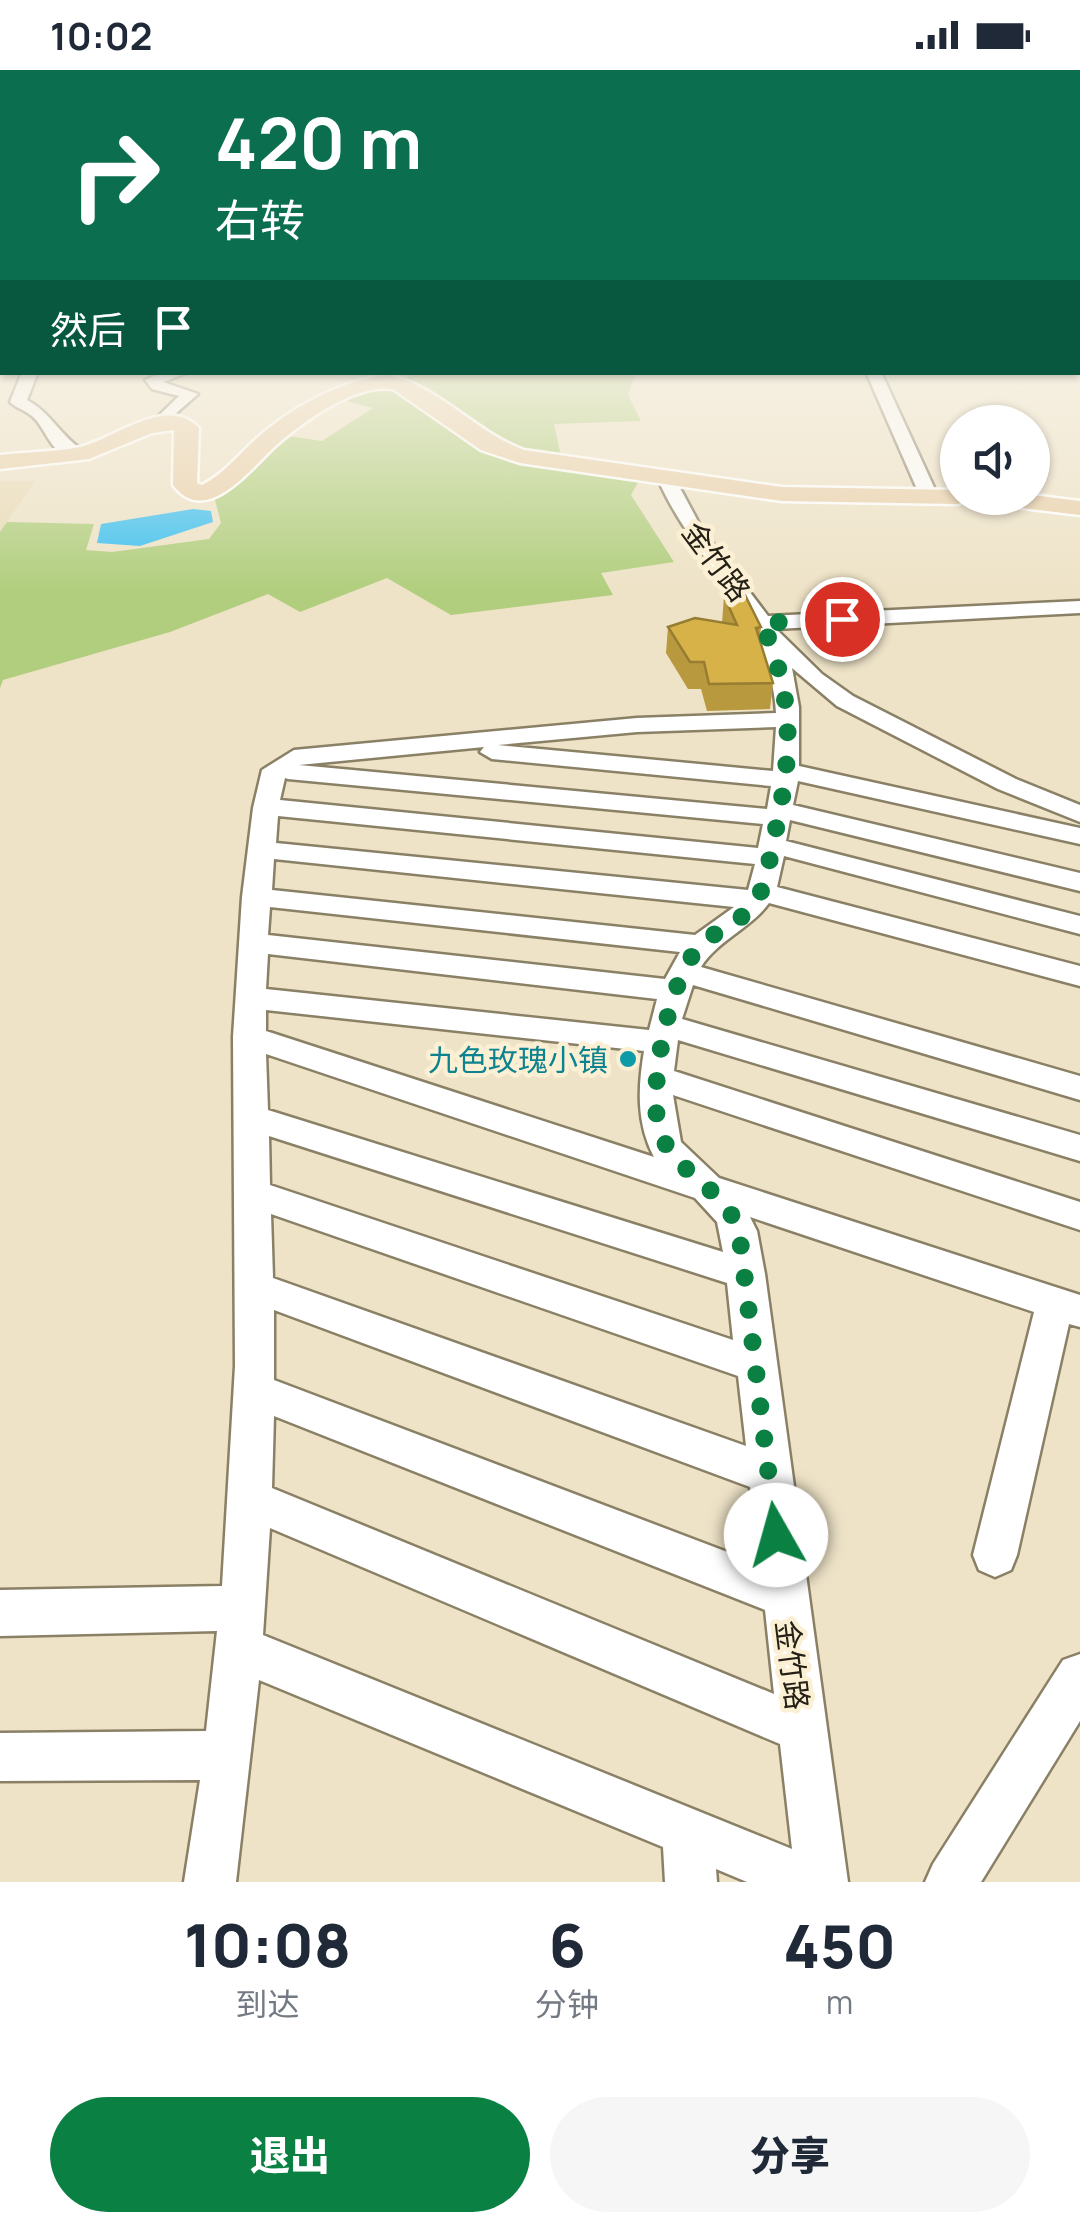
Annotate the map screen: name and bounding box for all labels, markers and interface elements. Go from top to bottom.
text: 10:02 [50,9,152,61]
text: 420 m [215,94,422,190]
icon: right [50,110,180,240]
text: 右转 [215,189,305,251]
icon: arrive [146,300,201,355]
text: 然后 [50,303,126,355]
map controls [940,405,1050,515]
button: sound [940,405,1050,515]
street label: 金竹路 [674,513,760,609]
pin [800,577,885,662]
icon: arrive [815,592,870,647]
place label: 九色玫瑰小镇 [428,1039,608,1080]
marker: 九色玫瑰小镇 [617,1048,639,1070]
position arrow [724,1483,828,1587]
street label: 金竹路 [767,1618,819,1712]
text: 10:08 [184,1903,351,1985]
text: 6 [548,1903,586,1985]
text: 450 [783,1904,896,1986]
text: m [826,1980,853,2024]
text: 到达 [236,1982,300,2026]
text: 分钟 [535,1982,599,2026]
button: 退出 [50,2097,530,2212]
button: 分享 [550,2097,1030,2212]

